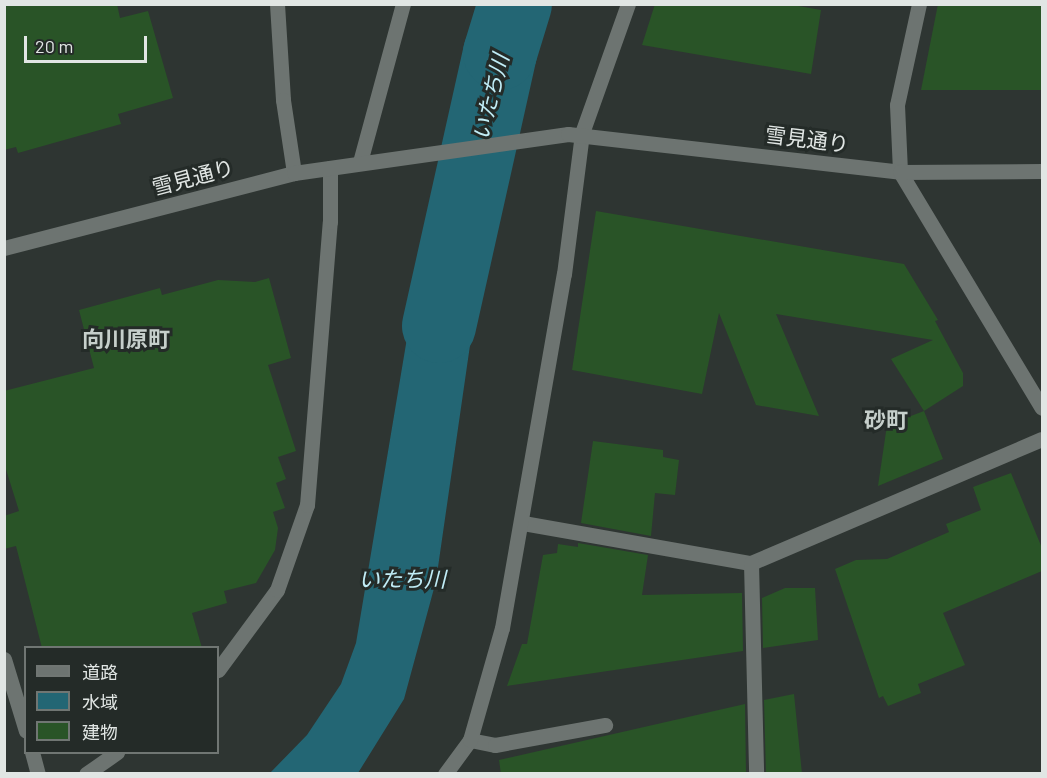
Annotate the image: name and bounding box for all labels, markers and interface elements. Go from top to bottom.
scale bar [27,24,150,62]
text: 20 m [35,35,73,57]
water label: いたち川 [467,51,513,143]
street label: 雪見通り [764,121,850,157]
street label: 雪見通り [149,154,237,200]
district label: 向川原町 [82,326,170,352]
district label: 砂町 [864,407,908,433]
water label: いたち川 [358,566,446,592]
legend [24,646,219,754]
text: 道路 [82,661,118,683]
text: 水域 [82,691,118,713]
text: 建物 [82,721,118,743]

